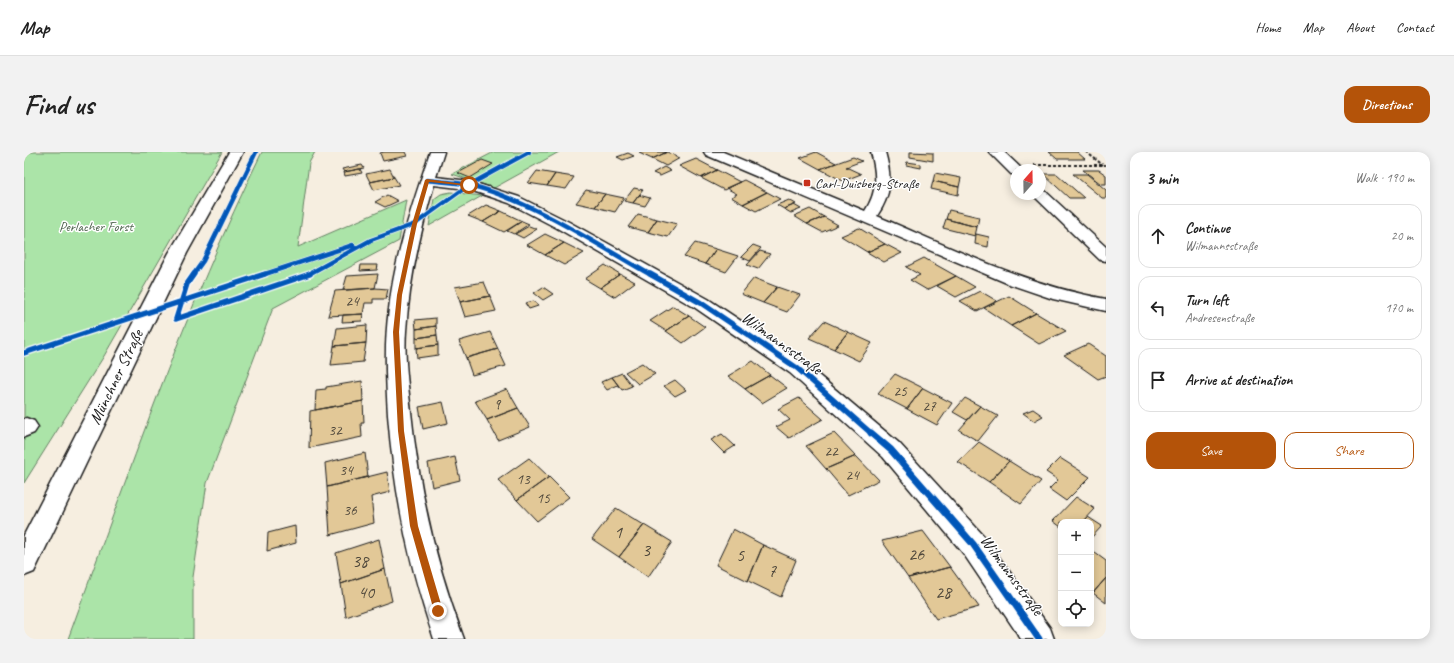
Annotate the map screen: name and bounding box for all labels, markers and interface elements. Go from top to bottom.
text: Map [20,16,50,40]
text: Home [1255,19,1281,36]
text: Map [1303,19,1324,36]
text: About [1346,19,1374,36]
text: Contact [1396,19,1434,36]
button: Directions [1344,86,1430,123]
text: Find us [24,87,94,122]
north arrow [1010,164,1046,200]
text: 3 min [1146,168,1179,189]
text: Walk · 190 m [1355,170,1414,186]
place label: Carl-Duisberg-Straße [815,175,920,192]
route start [460,176,478,194]
marker: Carl-Duisberg-Straße [802,178,812,188]
park label: Perlacher Forst [59,218,134,235]
text: Continue [1185,219,1230,238]
icon: ahead [1147,225,1169,247]
text: 20 m [1391,228,1413,244]
text: Wilmannsstraße [1185,238,1257,254]
text: Turn left [1185,291,1228,310]
house number: 24 [345,292,360,311]
icon: left [1147,297,1169,319]
text: 170 m [1385,300,1413,316]
street label: Wilmannsstraße [738,307,828,380]
text: Andresenstraße [1185,310,1254,326]
street label: Münchner Straße [84,325,149,428]
icon: arrive [1147,369,1169,391]
text: Arrive at destination [1185,371,1292,390]
house number: 25 [893,382,908,401]
house number: 9 [494,395,502,414]
house number: 27 [922,397,937,416]
house number: 32 [328,421,343,440]
button: Save [1146,432,1276,469]
button: Share [1284,432,1414,469]
house number: 22 [824,442,839,461]
house number: 34 [339,461,354,480]
house number: 24 [845,466,860,485]
house number: 13 [516,470,531,489]
house number: 15 [536,489,551,508]
house number: 36 [343,501,358,520]
map controls [1058,519,1094,627]
button: + [1058,519,1094,555]
house number: 1 [614,521,623,543]
street label: Wilmannsstraße [976,531,1049,621]
house number: 3 [642,539,652,561]
house number: 26 [908,543,925,565]
house number: 5 [736,544,745,566]
house number: 38 [352,550,370,572]
button: − [1058,555,1094,591]
house number: 7 [768,560,777,582]
house number: 40 [358,581,376,603]
house number: 28 [935,581,953,603]
button: locate [1058,591,1094,627]
route end [429,602,447,620]

